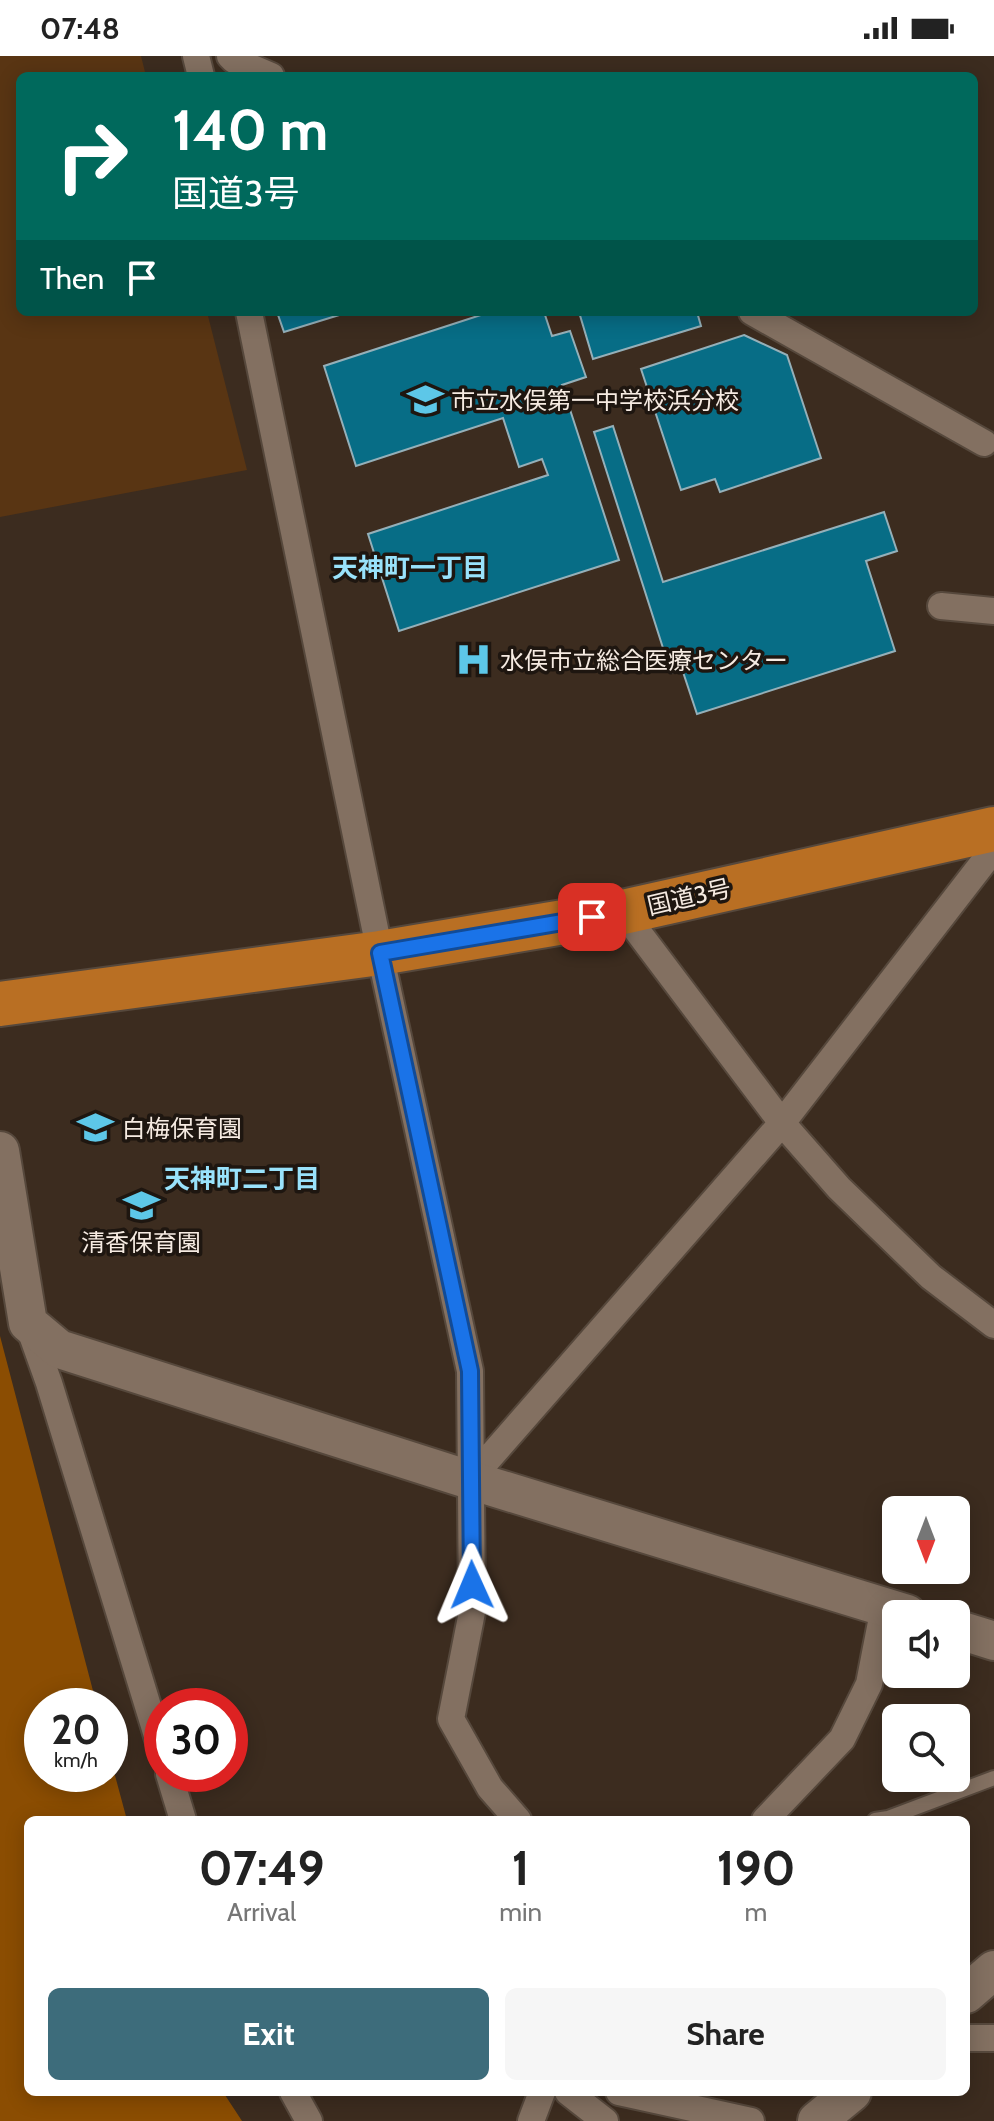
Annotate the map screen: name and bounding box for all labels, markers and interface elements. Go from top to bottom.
text: 07:48 [40,10,120,47]
text: 140 m [172,96,328,164]
icon: right [40,104,144,208]
text: 国道3号 [172,171,299,215]
icon: arrive [120,256,164,300]
text: Then [40,260,104,297]
school or university icon: 市立水俣第一中学校浜分校 [406,381,444,419]
place label: 市立水俣第一中学校浜分校 [451,386,739,415]
district label: 天神町一丁目 [332,552,488,584]
hospital icon: 水俣市立総合医療センター [455,641,493,679]
place label: 水俣市立総合医療センター [500,646,788,675]
street label: 国道3号 [644,873,734,921]
pin [558,883,626,951]
icon: arrive [570,895,614,939]
school or university icon: 白梅保育園 [77,1109,115,1147]
place label: 白梅保育園 [122,1114,242,1143]
district label: 天神町二丁目 [164,1163,320,1195]
school or university icon: 清香保育園 [122,1186,160,1224]
place label: 清香保育園 [81,1228,201,1257]
north arrow [882,1496,970,1584]
map controls [882,1496,970,1792]
position arrow [430,1543,514,1627]
button: sound [882,1600,970,1688]
speed limit sign: 30 [144,1688,248,1792]
button: search [882,1704,970,1792]
text: 20 [51,1705,101,1754]
text: km/h [54,1748,98,1772]
text: 07:49 [199,1839,325,1897]
text: 1 [512,1839,529,1897]
text: 190 [717,1839,795,1897]
text: Arrival [227,1896,296,1928]
text: min [499,1896,542,1928]
text: m [745,1896,767,1928]
button: Exit [48,1988,489,2080]
button: Share [505,1988,946,2080]

